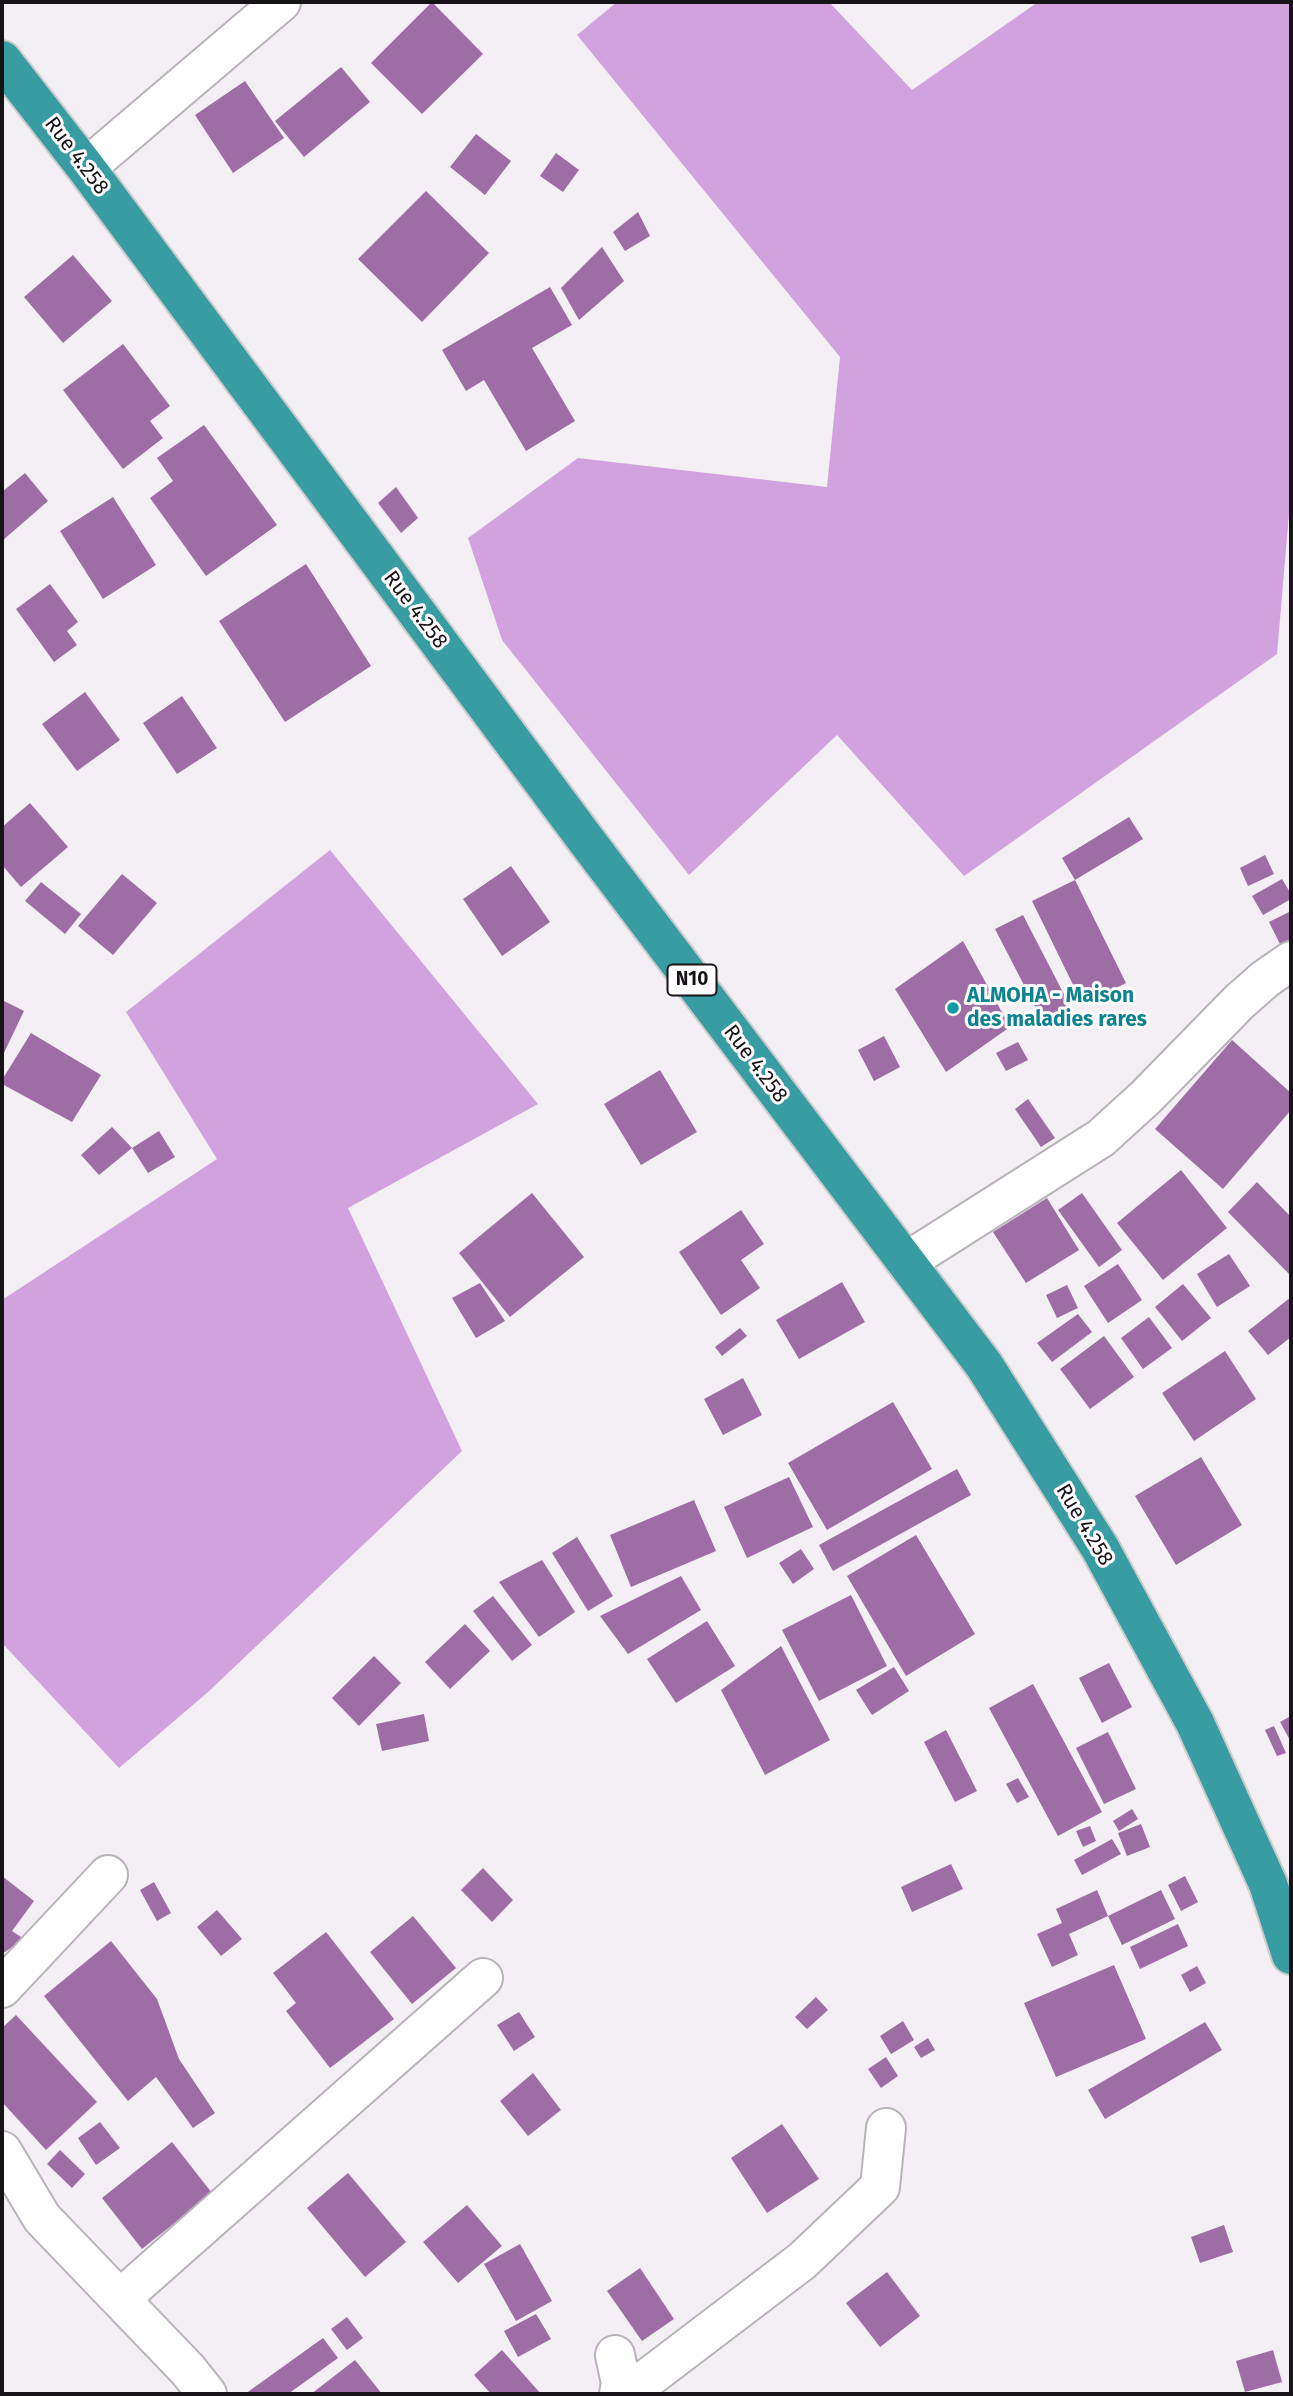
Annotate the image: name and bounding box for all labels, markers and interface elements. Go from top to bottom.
street label: Rue 4.258 [39,112,113,200]
street label: Rue 4.258 [378,566,452,654]
road number: N10 [668,964,716,996]
place label: ALMOHA - Maison des maladies rares [967,983,1147,1033]
marker: ALMOHA - Maison des maladies rares [945,1000,961,1016]
street label: Rue 4.258 [718,1020,792,1108]
street label: Rue 4.258 [1050,1480,1118,1570]

